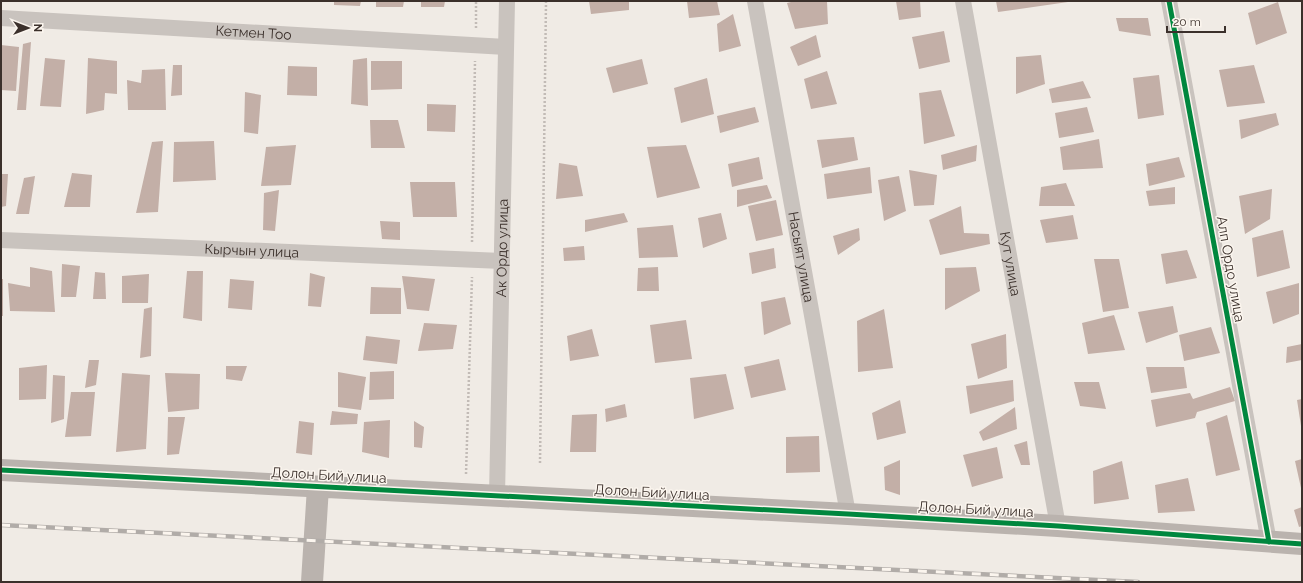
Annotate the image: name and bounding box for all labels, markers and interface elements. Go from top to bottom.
north arrow [8,8,48,48]
scale bar [1167,8,1225,34]
text: 20 m [1173,15,1201,29]
street label: Кетмен Тоо [215,22,292,43]
text: N [31,24,44,32]
street label: Ак Ордо улица [493,199,511,298]
street label: Насыят улица [785,210,817,303]
street label: Алп Ордо улица [1214,215,1248,323]
street label: Кут улица [997,230,1024,297]
street label: Кырчын улица [204,241,299,260]
street label: Долон Бий улица [271,464,387,486]
street label: Долон Бий улица [594,481,710,503]
street label: Долон Бий улица [918,498,1034,520]

